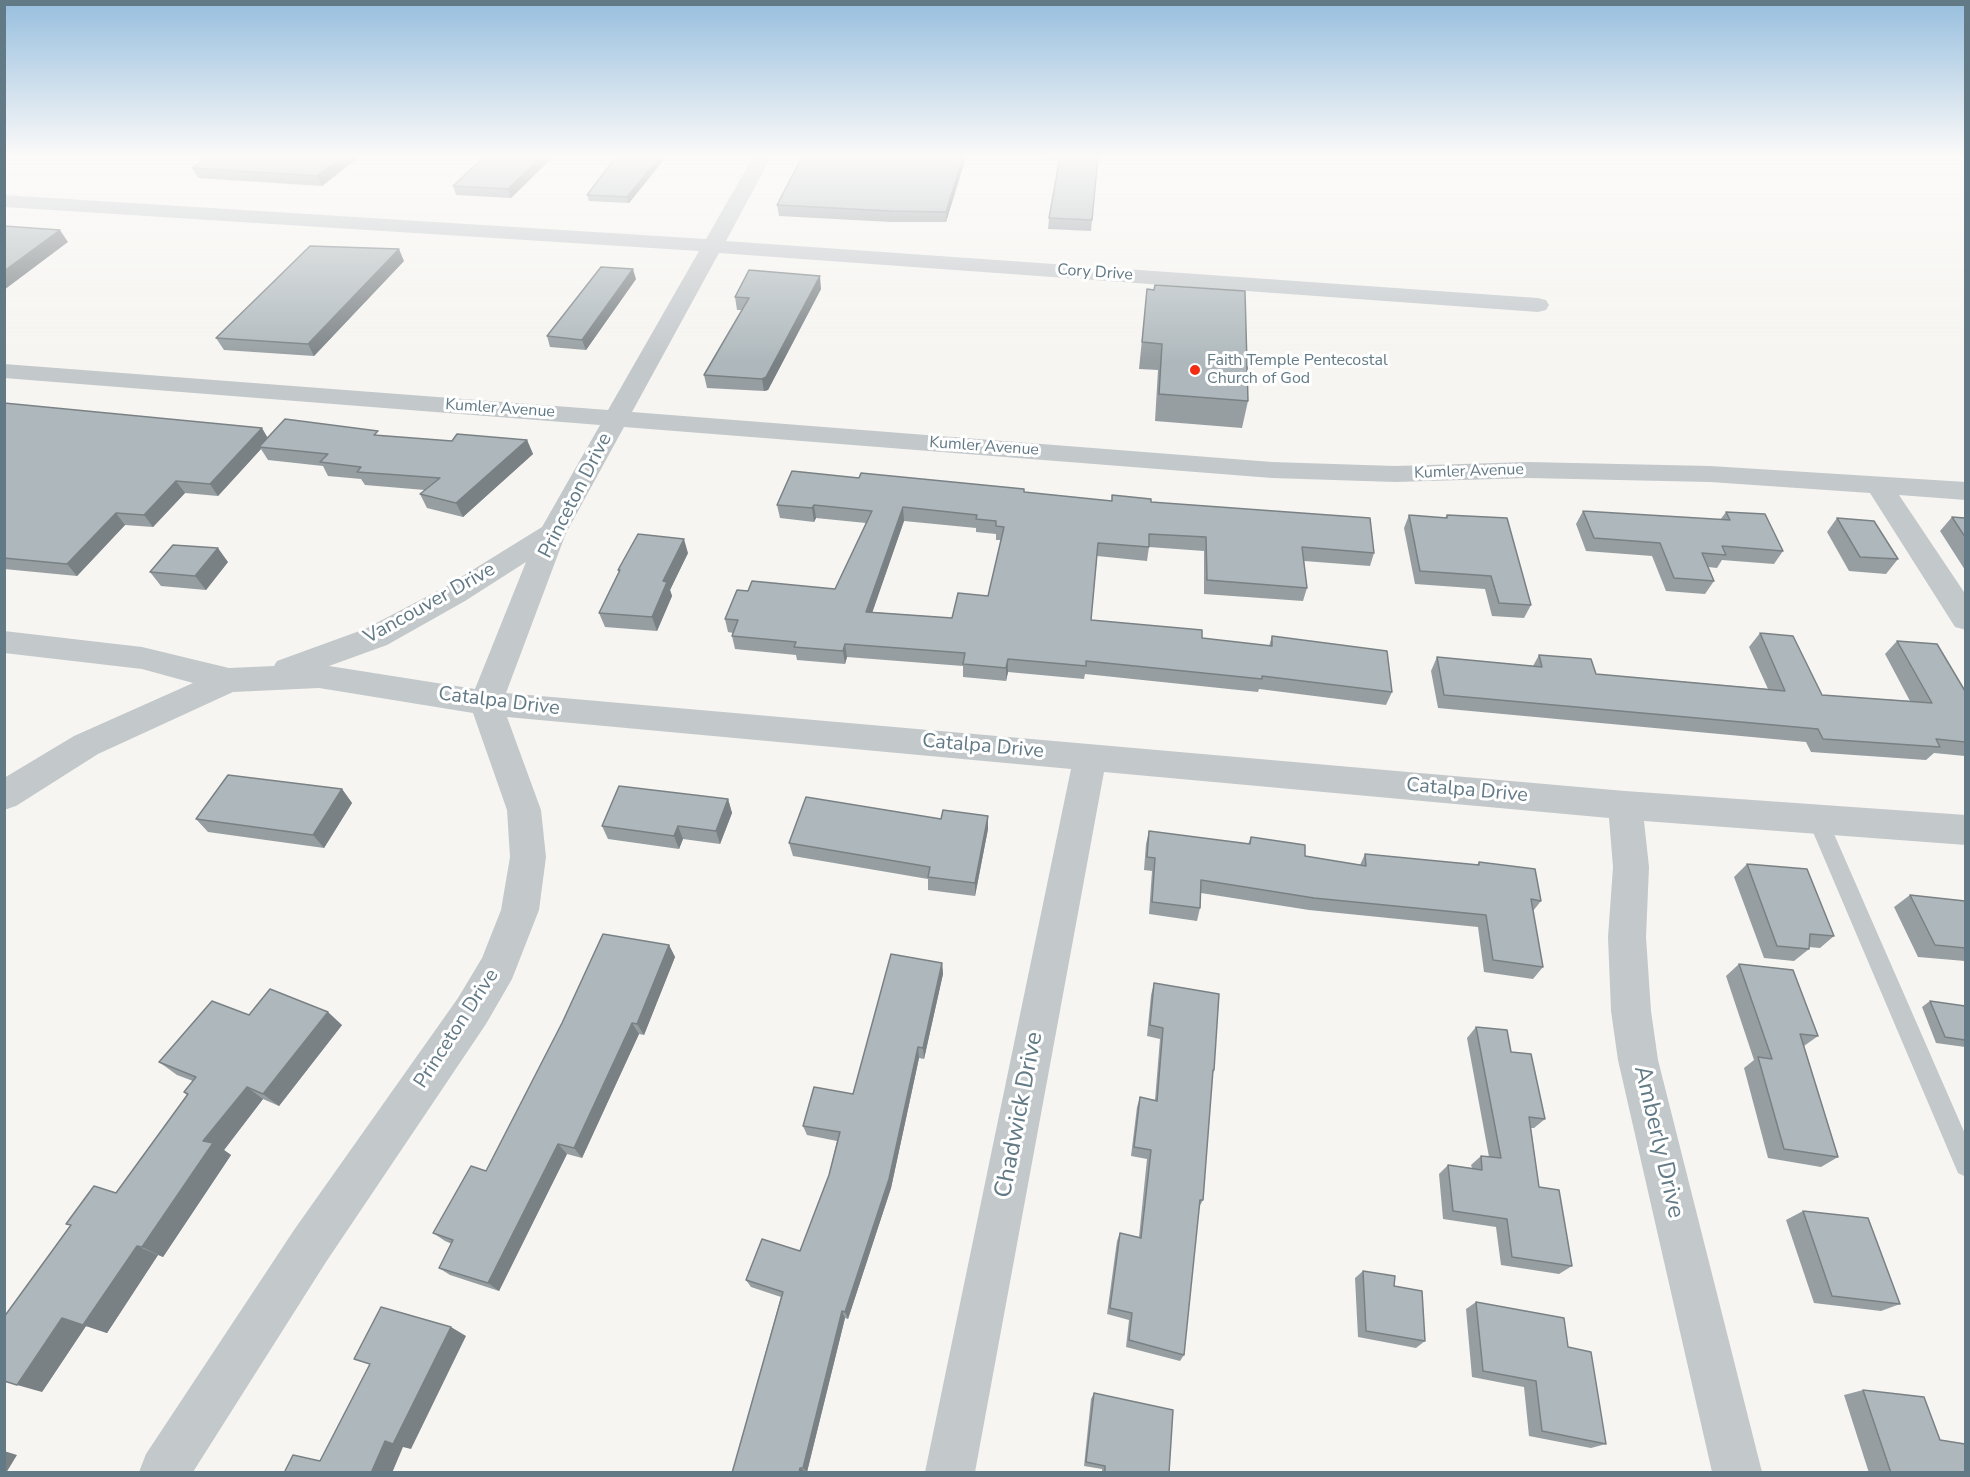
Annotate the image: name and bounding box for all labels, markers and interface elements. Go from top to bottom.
street label: Cory Drive [1057,261,1133,285]
place label: Faith Temple Pentecostal Church of God [1207,351,1388,389]
marker: Faith Temple Pentecostal Church of God [1188,363,1202,377]
street label: Kumler Avenue [444,396,556,422]
street label: Princeton Drive [534,429,618,563]
street label: Kumler Avenue [928,434,1040,460]
street label: Kumler Avenue [1414,460,1524,484]
street label: Vancouver Drive [360,558,500,650]
street label: Catalpa Drive [437,683,561,721]
street label: Catalpa Drive [921,730,1045,764]
street label: Catalpa Drive [1405,774,1529,808]
street label: Princeton Drive [410,965,504,1093]
street label: Chadwick Drive [990,1030,1050,1200]
street label: Amberly Drive [1626,1063,1690,1221]

